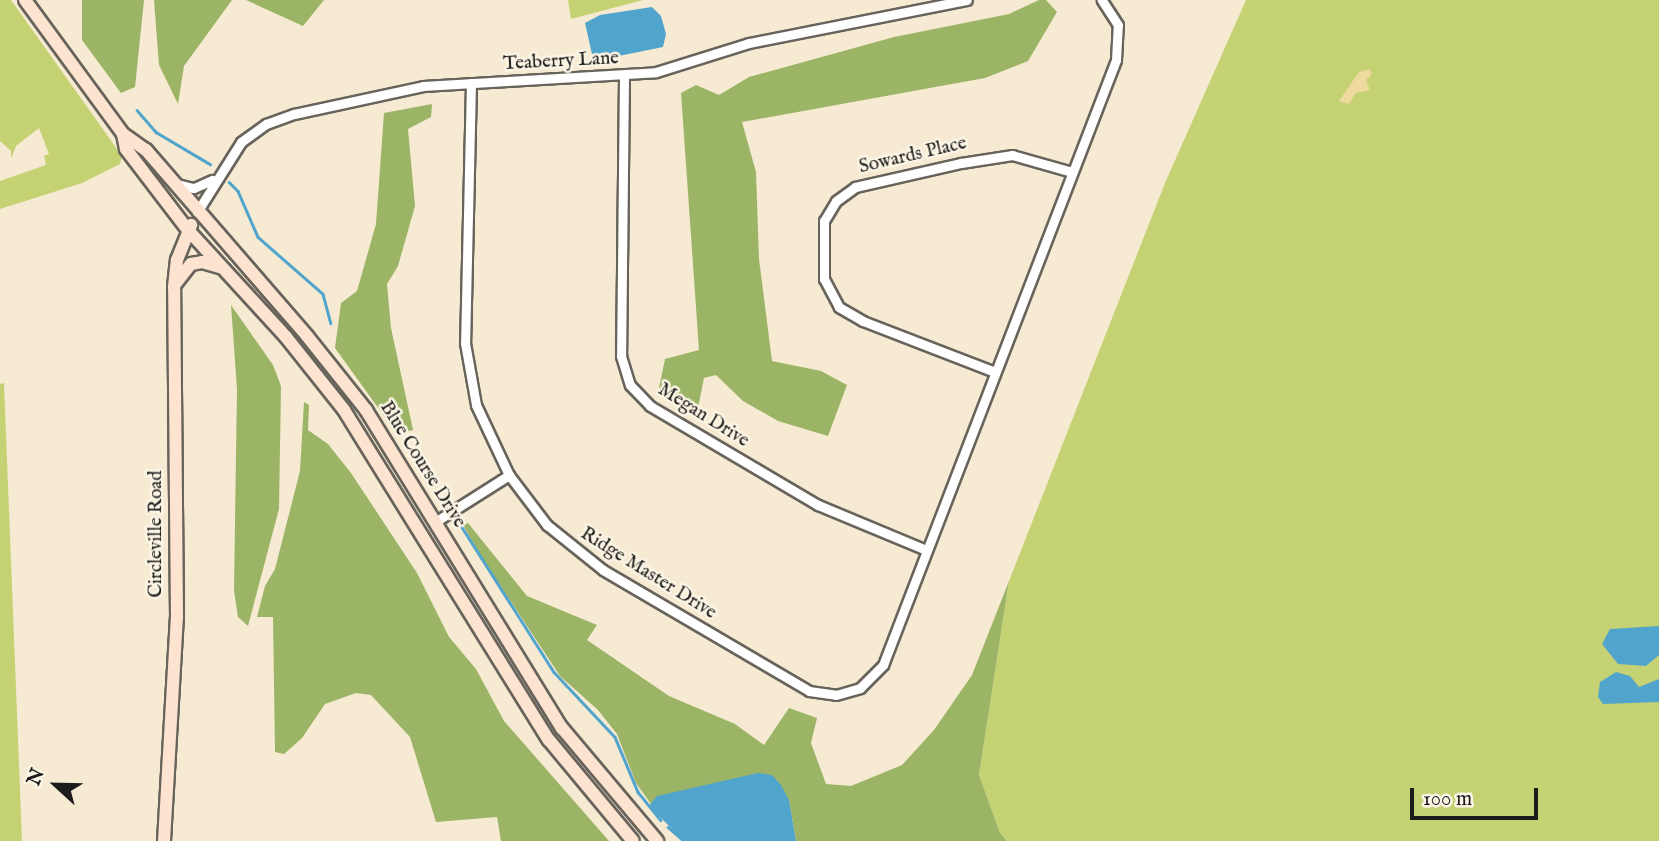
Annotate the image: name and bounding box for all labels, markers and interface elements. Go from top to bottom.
street label: Teaberry Lane [502,48,620,76]
street label: Sowards Place [857,133,969,179]
street label: Megan Drive [653,379,753,453]
street label: Blue Course Drive [374,398,470,532]
street label: Circleville Road [146,470,168,598]
street label: Ridge Master Drive [576,523,720,625]
north arrow [21,750,91,820]
text: N [22,765,51,789]
scale bar [1414,774,1542,818]
text: 100 m [1423,786,1472,813]

